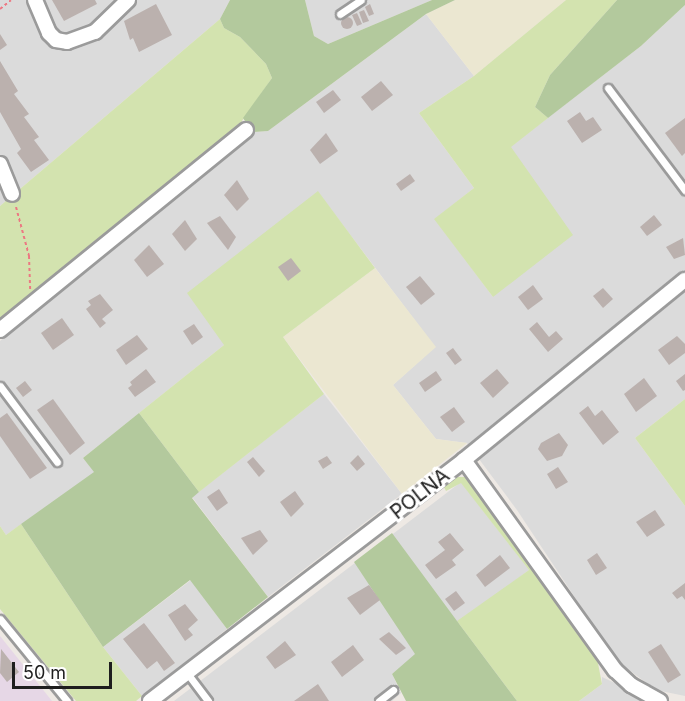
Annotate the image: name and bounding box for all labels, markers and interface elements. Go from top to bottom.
street label: POLNA [386,464,454,524]
scale bar [15,650,116,688]
text: 50 m [23,662,66,683]

